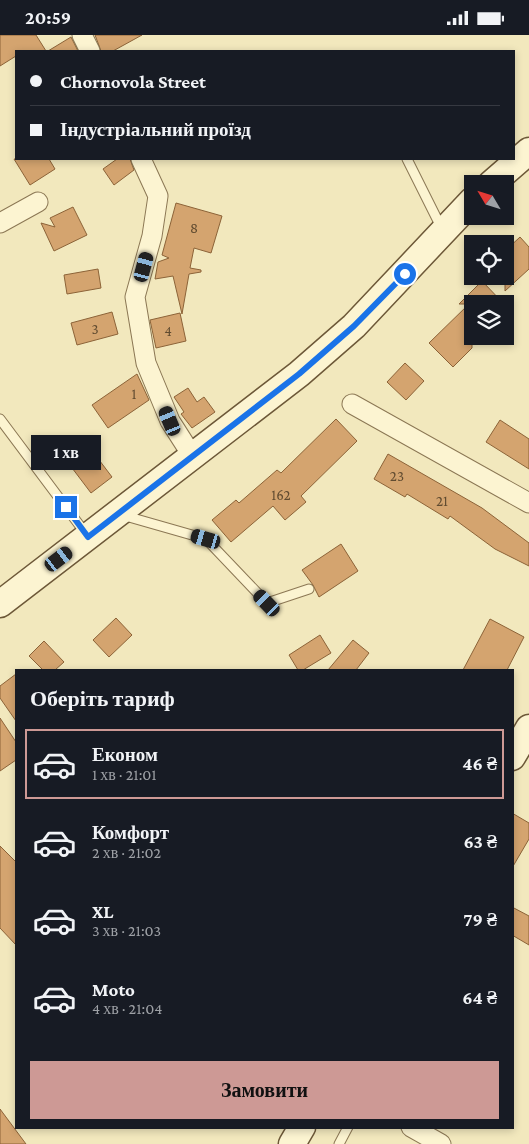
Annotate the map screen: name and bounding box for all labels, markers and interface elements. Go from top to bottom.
text: 20:59 [25,7,71,28]
text: Chornovola Street [60,71,206,92]
text: Індустріальний проїзд [60,119,251,140]
north arrow [464,175,514,225]
map controls [464,175,514,345]
house number: 8 [190,220,198,236]
button: locate [464,235,514,285]
car [132,251,155,283]
route start [394,263,416,285]
button: layers [464,295,514,345]
house number: 3 [91,321,99,337]
house number: 4 [164,323,172,339]
house number: 1 [132,386,137,402]
car [157,404,182,438]
callout: 1 хв [31,435,101,469]
text: 1 хв [53,444,79,461]
house number: 23 [390,468,404,484]
house number: 162 [271,487,291,503]
house number: 21 [436,493,448,509]
route end [55,496,77,518]
car [189,528,222,550]
car [42,544,75,574]
car [251,587,282,619]
text: Оберіть тариф [30,686,175,711]
icon: car [32,742,77,787]
text: Економ [92,744,158,765]
text: 46 ₴ [462,753,497,774]
text: 1 хв · 21:01 [92,766,157,783]
icon: car [32,820,77,865]
text: Комфорт [92,822,169,843]
text: 63 ₴ [463,831,497,852]
text: 2 хв · 21:02 [92,844,161,861]
icon: car [32,898,77,943]
text: XL [92,901,114,922]
text: 79 ₴ [463,909,497,930]
text: 3 хв · 21:03 [92,922,161,939]
icon: car [32,976,77,1021]
text: Moto [92,979,135,1000]
text: 64 ₴ [462,987,497,1008]
text: 4 хв · 21:04 [92,1000,162,1017]
button: Замовити [30,1061,499,1119]

